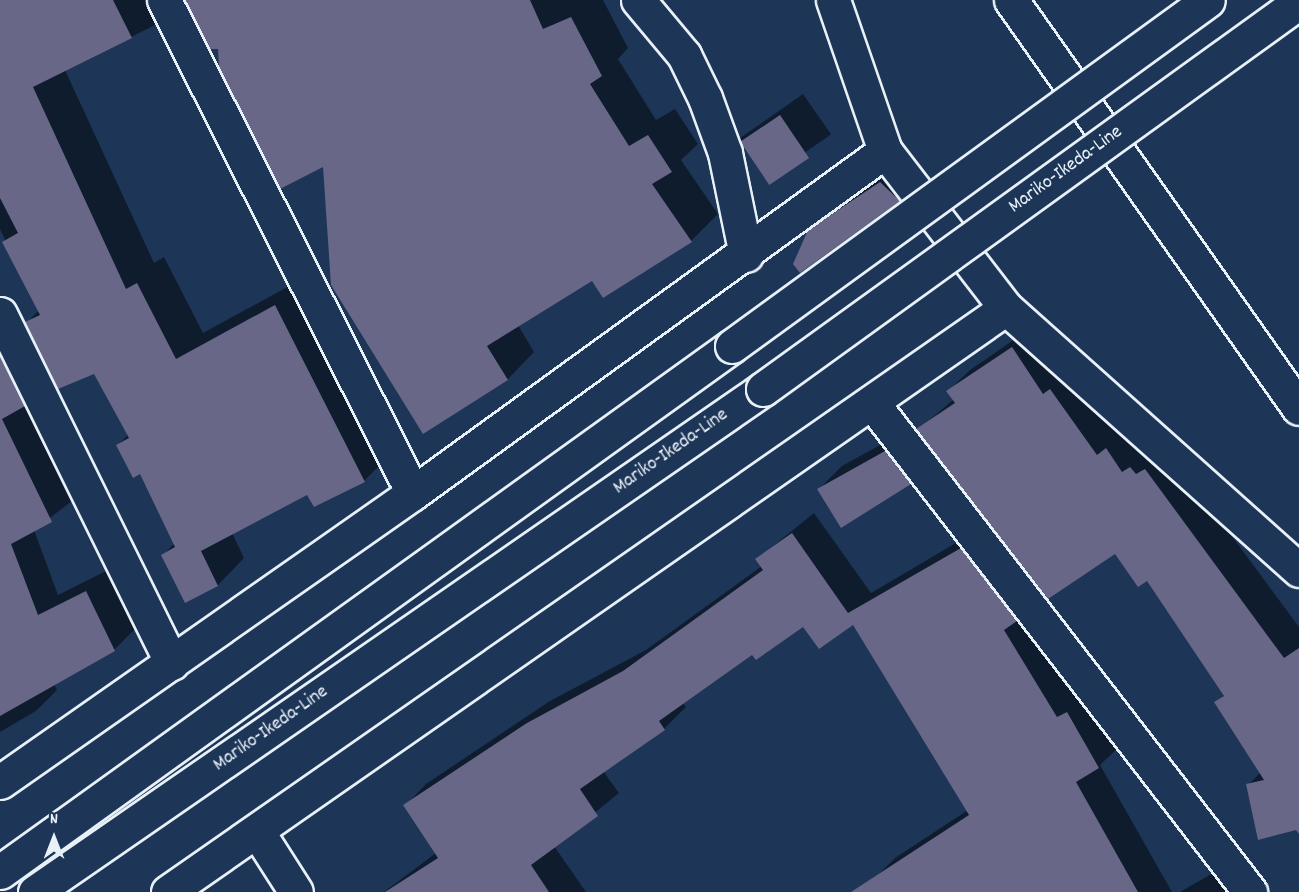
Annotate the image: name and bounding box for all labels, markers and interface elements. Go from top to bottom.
street label: Mariko-Ikeda-Line [1004,121,1128,219]
street label: Mariko-Ikeda-Line [609,404,733,500]
street label: Mariko-Ikeda-Line [209,681,333,777]
north arrow [24,808,84,868]
text: N [50,808,58,831]

